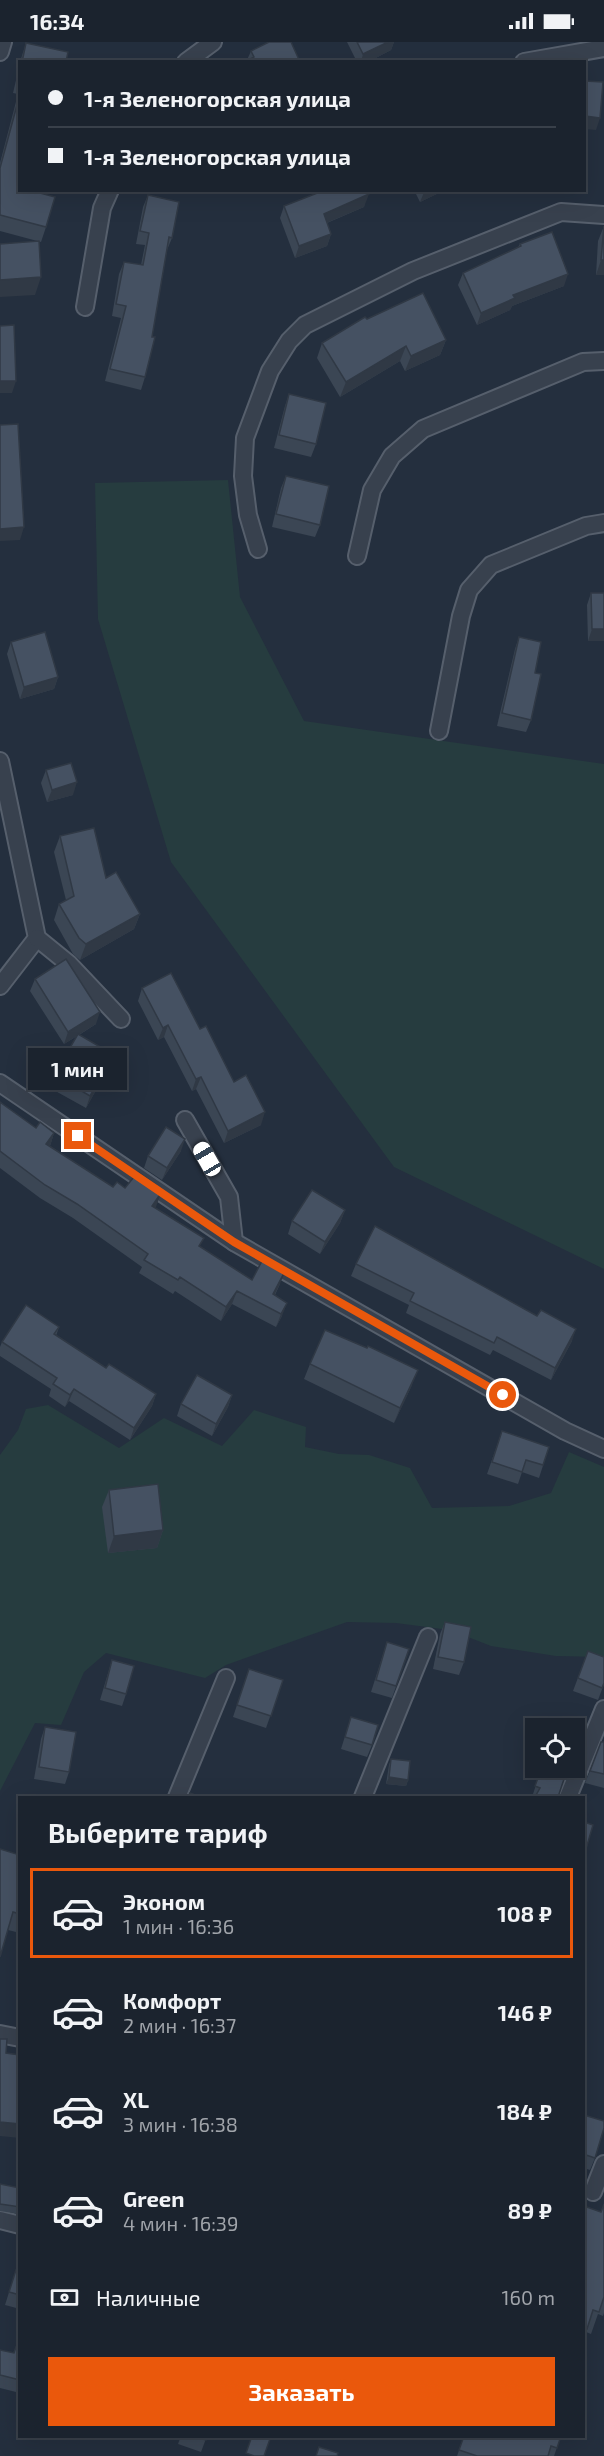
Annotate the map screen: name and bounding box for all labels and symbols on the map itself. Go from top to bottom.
callout: 1 мин [28,1049,128,1091]
route end [64,1122,91,1149]
car [190,1139,224,1179]
route start [489,1381,516,1408]

